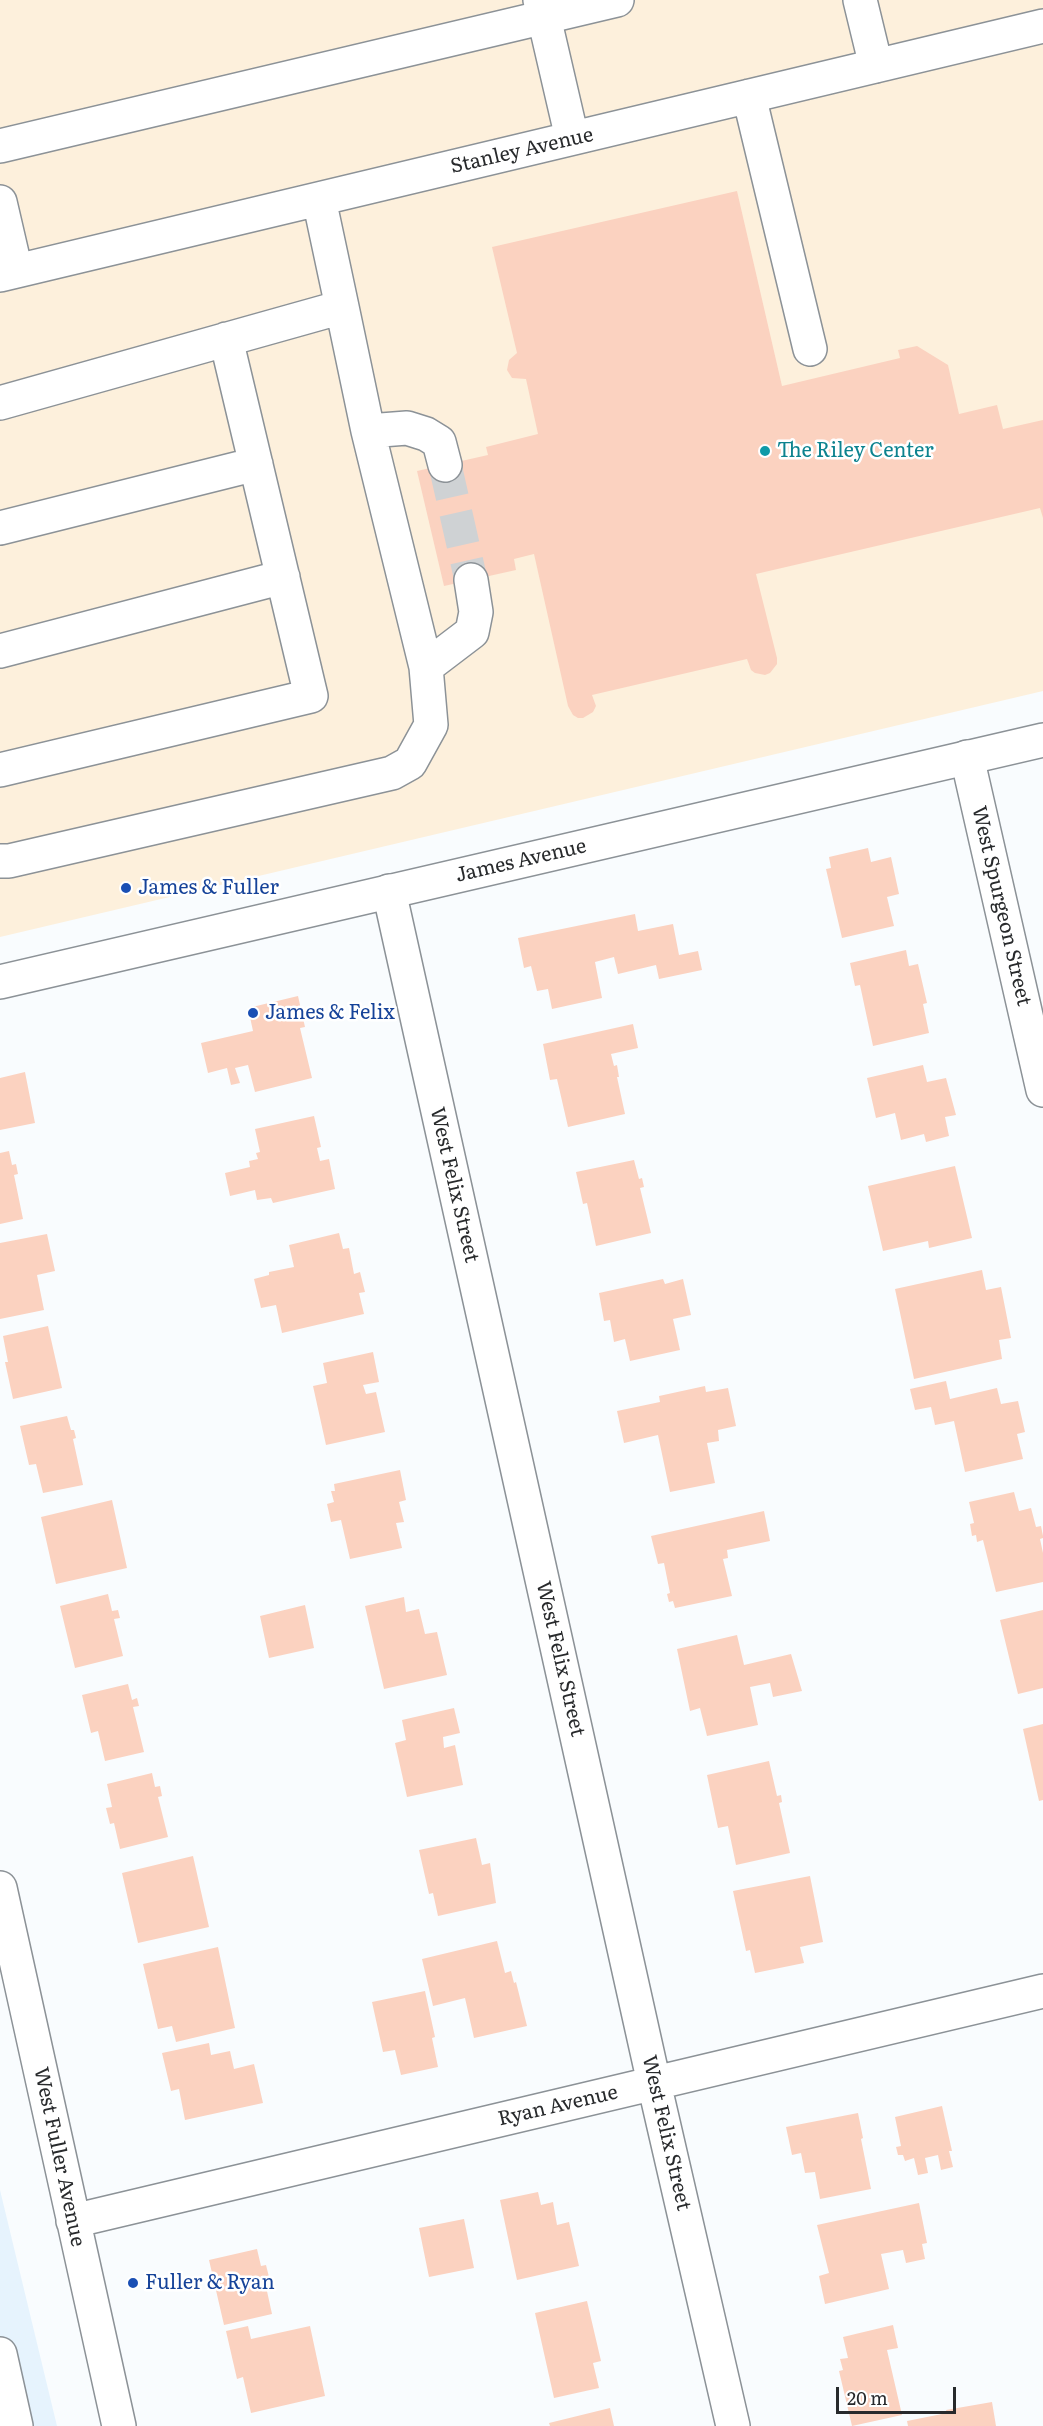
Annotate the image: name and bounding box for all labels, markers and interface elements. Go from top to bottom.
street label: Stanley Avenue [448,123,596,179]
place label: The Riley Center [777,439,934,463]
marker: The Riley Center [758,444,772,458]
street label: West Spurgeon Street [966,804,1036,1008]
street label: James Avenue [453,834,589,888]
place label: James & Fuller [138,876,279,900]
marker: James & Fuller [119,881,133,895]
place label: James & Felix [265,1001,395,1025]
marker: James & Felix [246,1006,260,1020]
street label: West Felix Street [424,1105,484,1265]
street label: West Felix Street [530,1579,590,1739]
street label: West Felix Street [636,2053,696,2213]
street label: West Fuller Avenue [28,2065,90,2249]
street label: Ryan Avenue [496,2081,620,2131]
place label: Fuller & Ryan [145,2271,275,2295]
marker: Fuller & Ryan [126,2276,140,2290]
scale bar [839,2375,959,2413]
text: 20 m [847,2384,888,2411]

